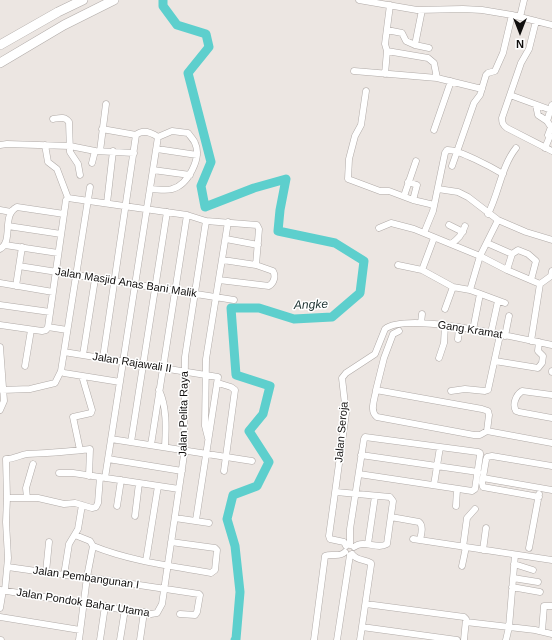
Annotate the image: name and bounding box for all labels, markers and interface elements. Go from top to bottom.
north arrow [500,12,540,52]
text: N [516,38,524,50]
street label: Jalan Masjid Anas Bani Malik [54,265,198,301]
water label: Angke [294,297,328,313]
street label: Gang Kramat [437,318,503,342]
street label: Jalan Rajawali II [91,350,173,376]
street label: Jalan Pelita Raya [177,371,191,457]
street label: Jalan Seroja [333,401,351,463]
street label: Jalan Pembangunan I [32,564,140,592]
street label: Jalan Pondok Bahar Utama [16,586,150,620]

